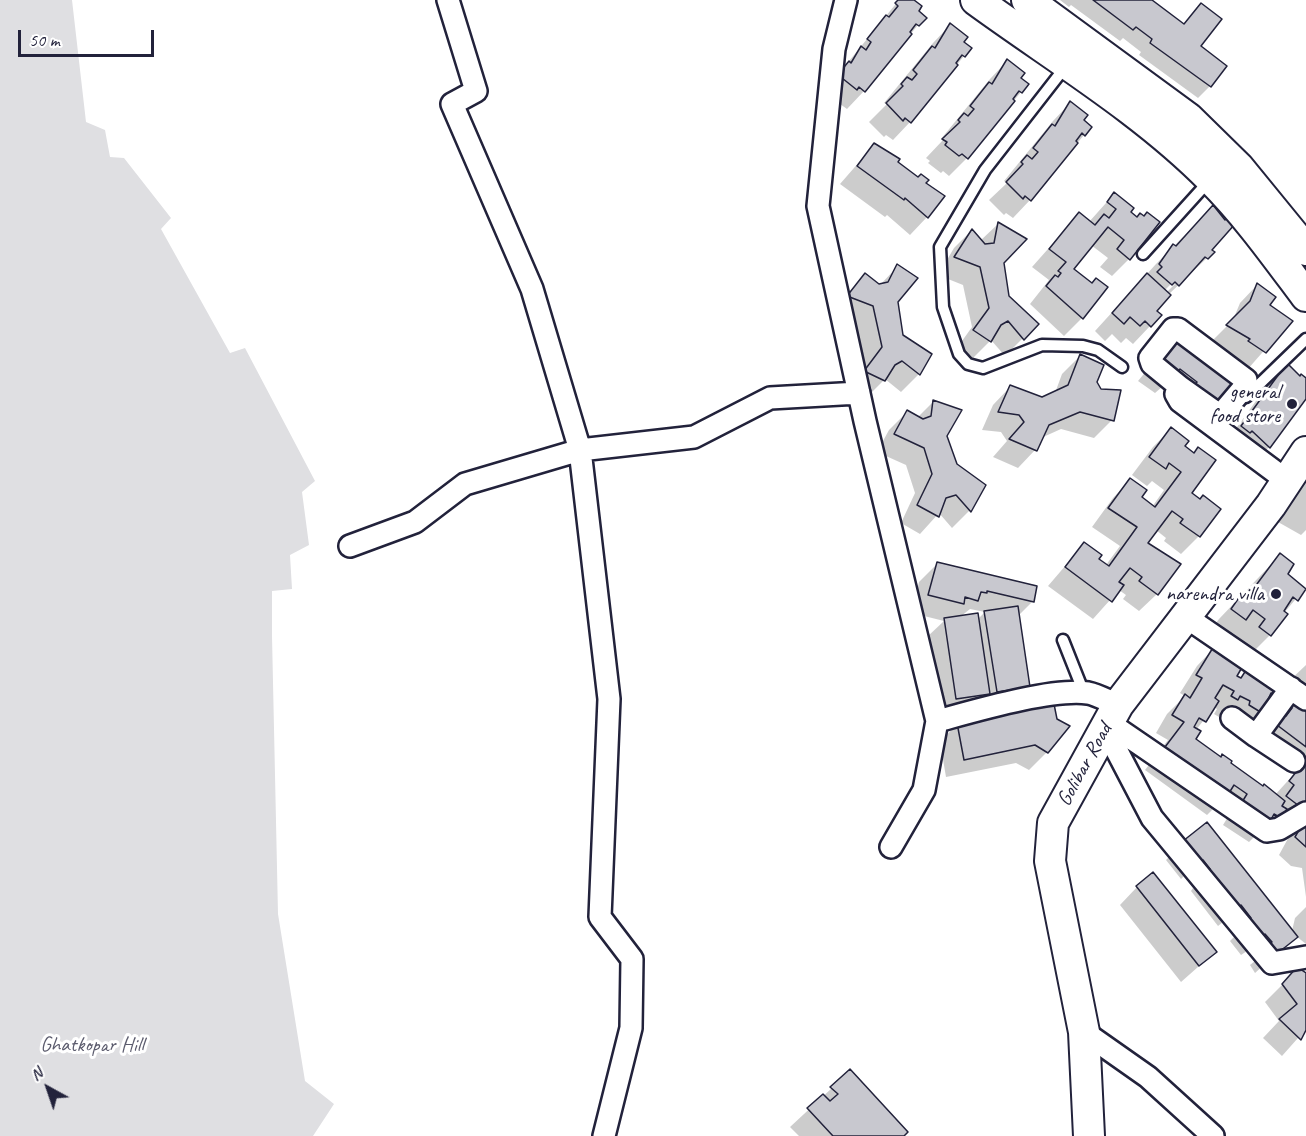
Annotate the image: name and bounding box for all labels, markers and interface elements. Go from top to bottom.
scale bar [21,18,158,56]
text: 50 m [29,29,60,51]
place label: general food store [1210,379,1280,429]
marker: general food store [1285,397,1299,411]
place label: narendra villa [1165,581,1264,607]
marker: narendra villa [1269,587,1283,601]
street label: Golibar Road [1052,719,1118,811]
park label: Ghatkopar Hill [40,1032,144,1058]
north arrow [18,1058,78,1118]
text: N [26,1063,47,1085]

